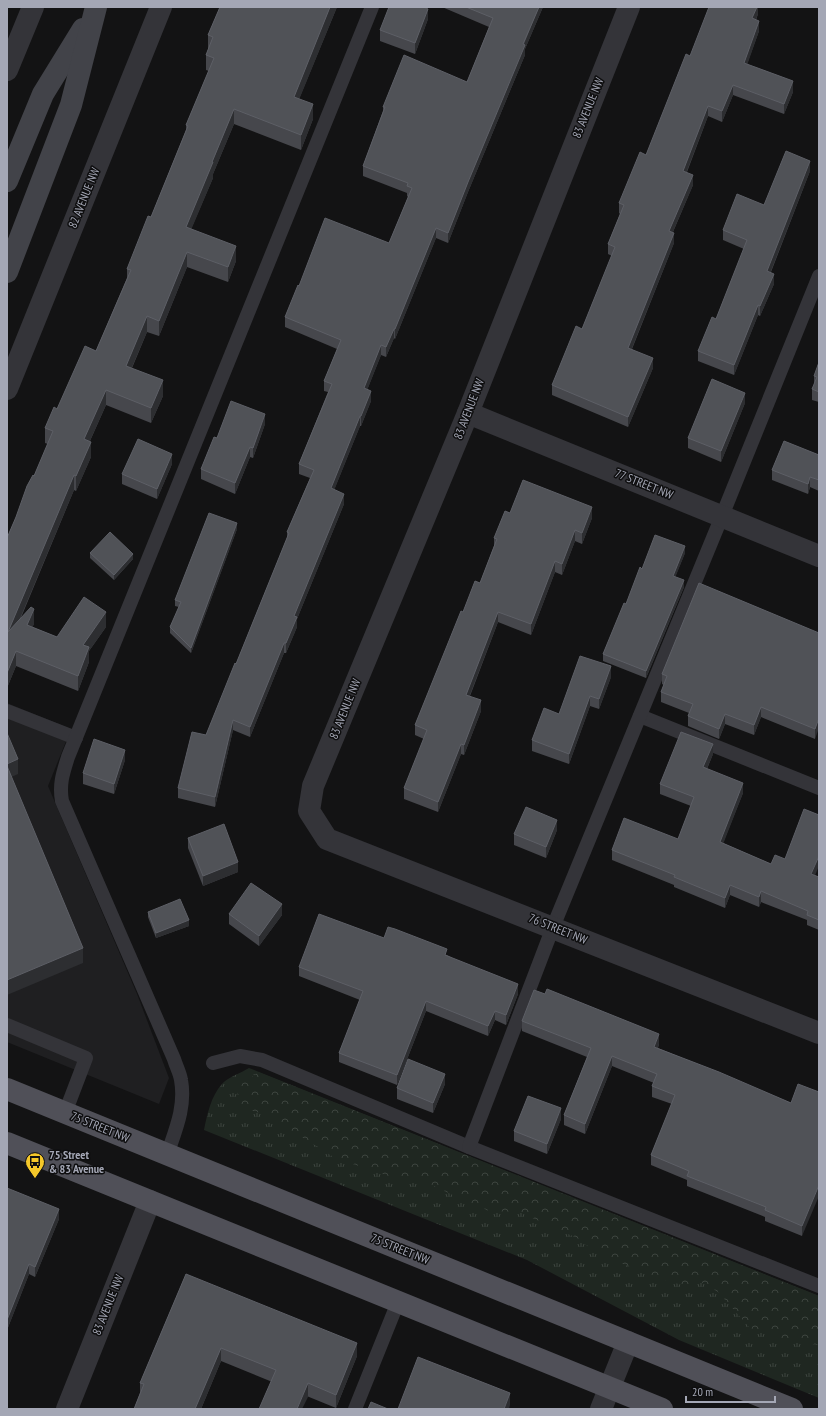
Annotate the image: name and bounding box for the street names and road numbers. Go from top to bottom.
street label: 83 AVENUE NW [569,75,606,140]
street label: 82 AVENUE NW [65,165,102,230]
street label: 83 AVENUE NW [450,376,487,441]
street label: 77 STREET NW [613,465,675,502]
street label: 83 AVENUE NW [326,676,363,741]
street label: 76 STREET NW [527,910,590,947]
street label: 75 STREET NW [69,1108,132,1145]
street label: 75 STREET NW [369,1230,432,1267]
street label: 83 AVENUE NW [89,1272,126,1337]

